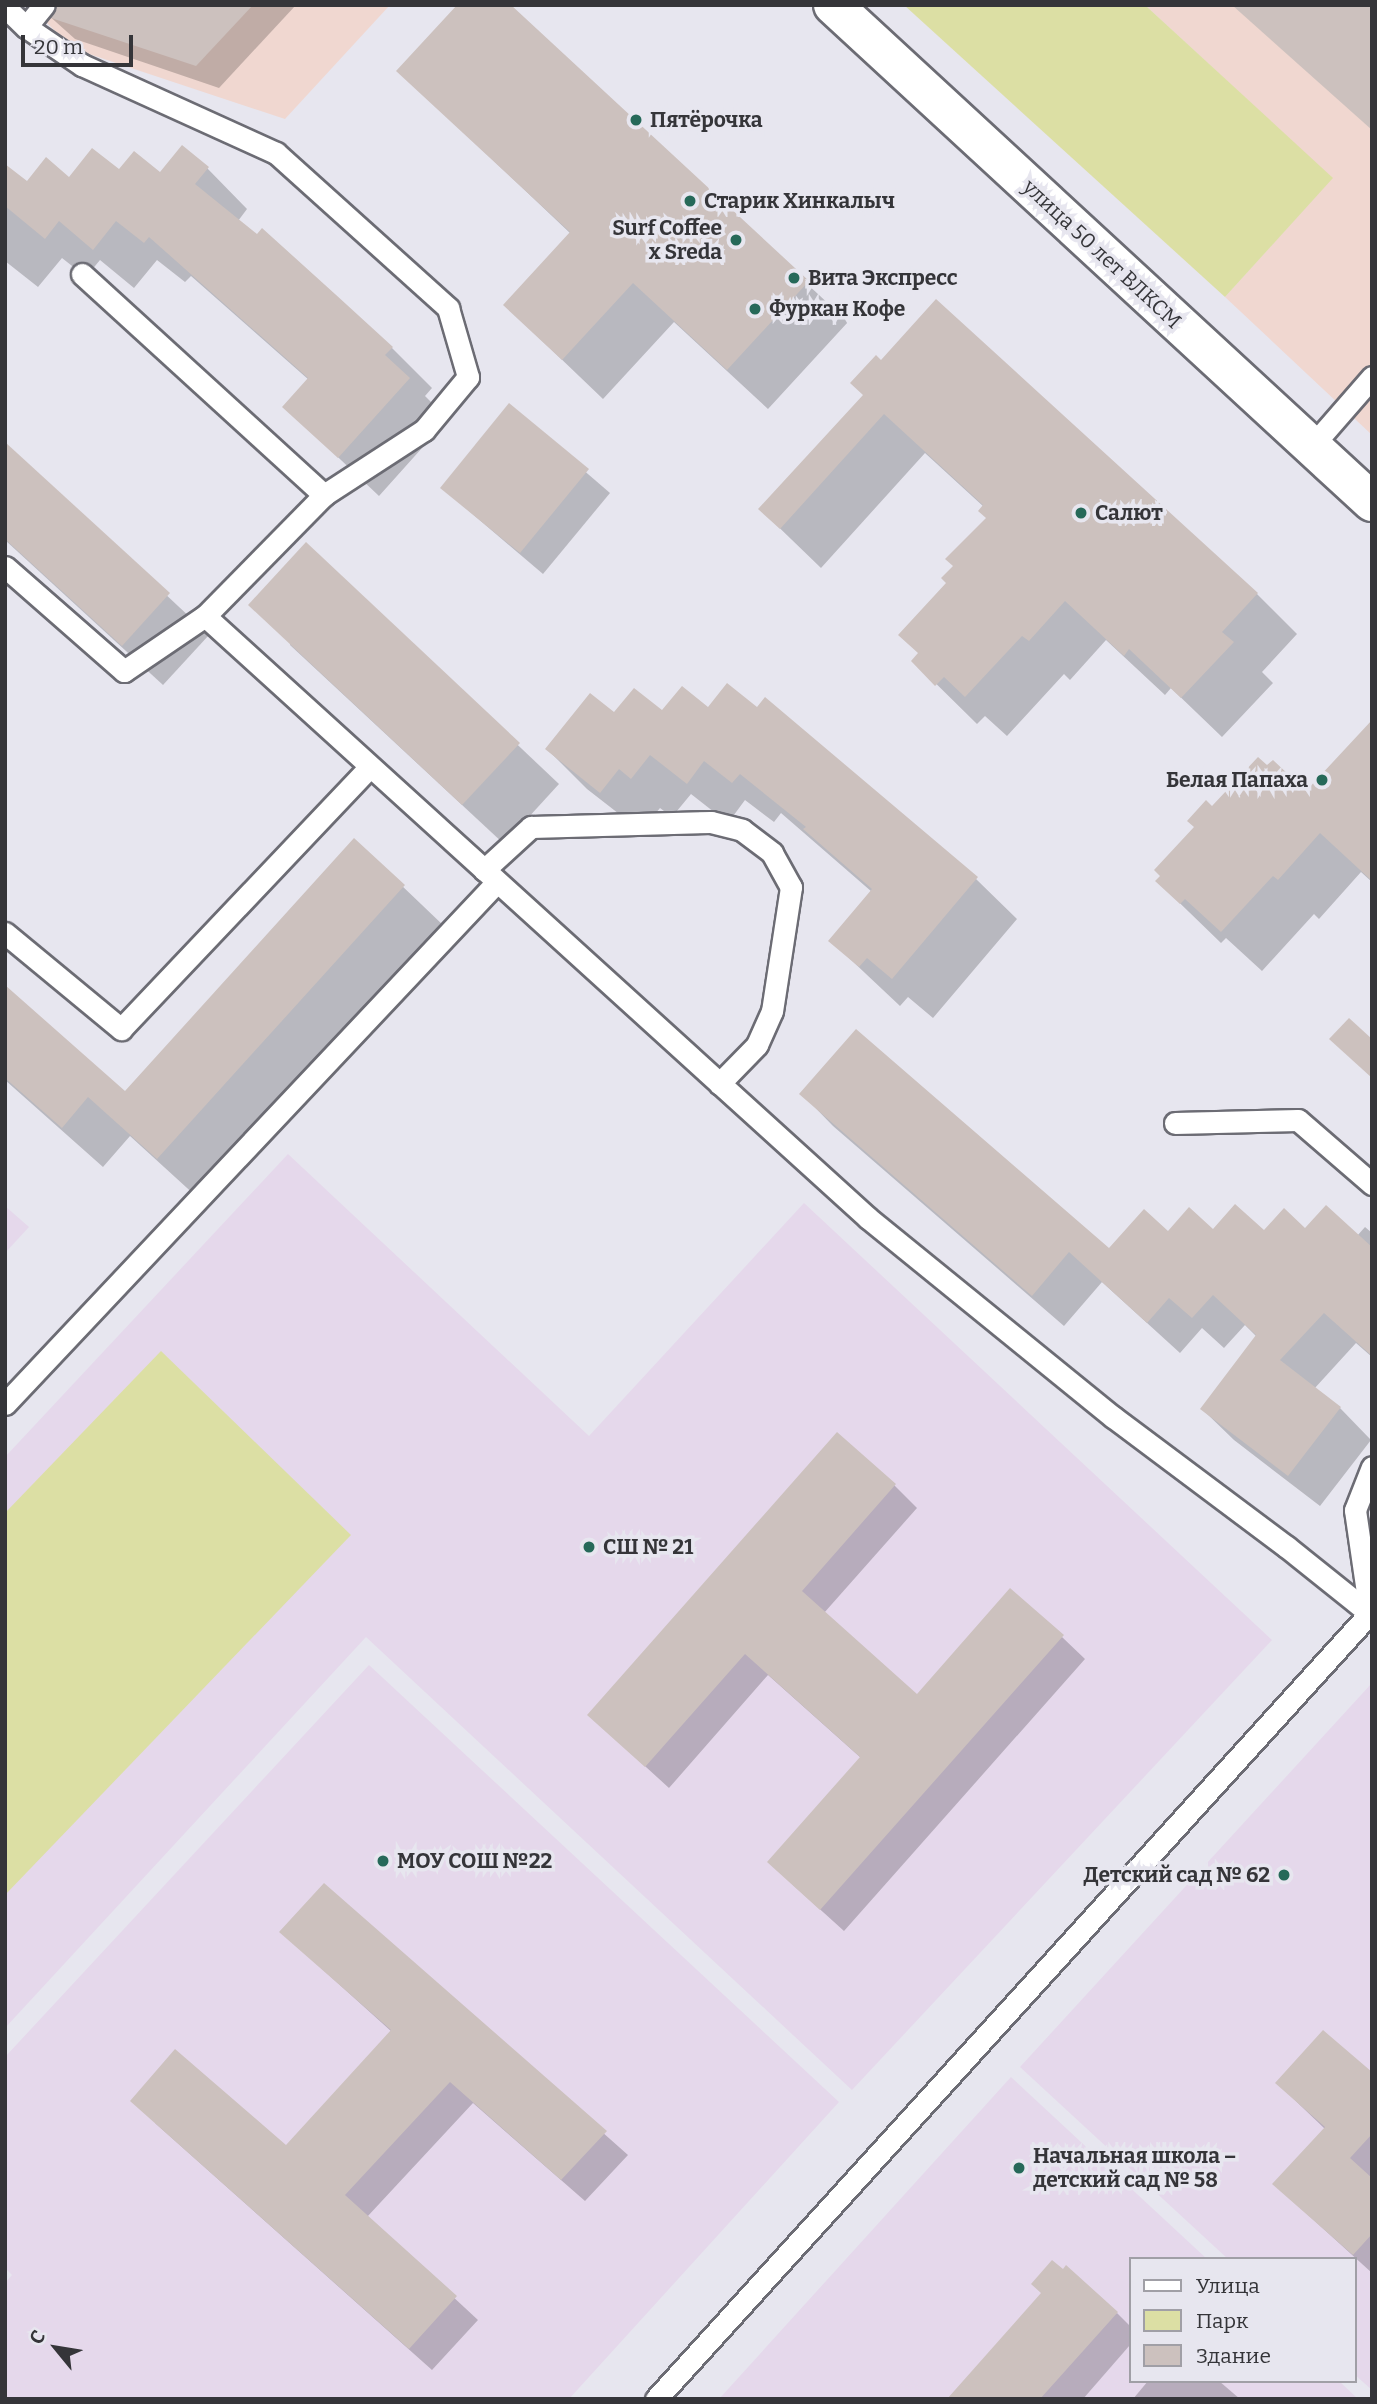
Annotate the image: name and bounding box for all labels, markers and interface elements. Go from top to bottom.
scale bar [24,21,136,65]
text: 20 m [34,34,83,60]
place label: Пятёрочка [650,107,762,133]
marker: Пятёрочка [628,112,644,128]
street label: улица 50 лет ВЛКСМ [1018,174,1186,334]
place label: Старик Хинкалыч [704,188,895,214]
marker: Старик Хинкалыч [682,193,698,209]
place label: Surf Coffee x Sreda [612,215,722,265]
marker: Surf Coffee x Sreda [728,232,744,248]
place label: Вита Экспресс [808,265,958,291]
marker: Вита Экспресс [786,270,802,286]
place label: Фуркан Кофе [769,296,905,322]
marker: Фуркан Кофе [747,301,763,317]
place label: Салют [1095,500,1163,526]
marker: Салют [1073,505,1089,521]
place label: Белая Папаха [1166,767,1308,793]
marker: Белая Папаха [1314,772,1330,788]
place label: СШ № 21 [603,1534,693,1560]
marker: СШ № 21 [581,1539,597,1555]
place label: МОУ СОШ №22 [397,1848,552,1874]
marker: МОУ СОШ №22 [375,1853,391,1869]
place label: Детский сад № 62 [1084,1862,1270,1888]
marker: Детский сад № 62 [1276,1867,1292,1883]
place label: Начальная школа – детский сад № 58 [1033,2143,1236,2193]
marker: Начальная школа – детский сад № 58 [1011,2160,1027,2176]
legend [1128,2257,1356,2383]
text: Улица [1196,2273,1260,2299]
text: Парк [1196,2308,1248,2334]
north arrow [21,2313,91,2383]
text: С [24,2326,50,2348]
text: Здание [1196,2343,1271,2369]

